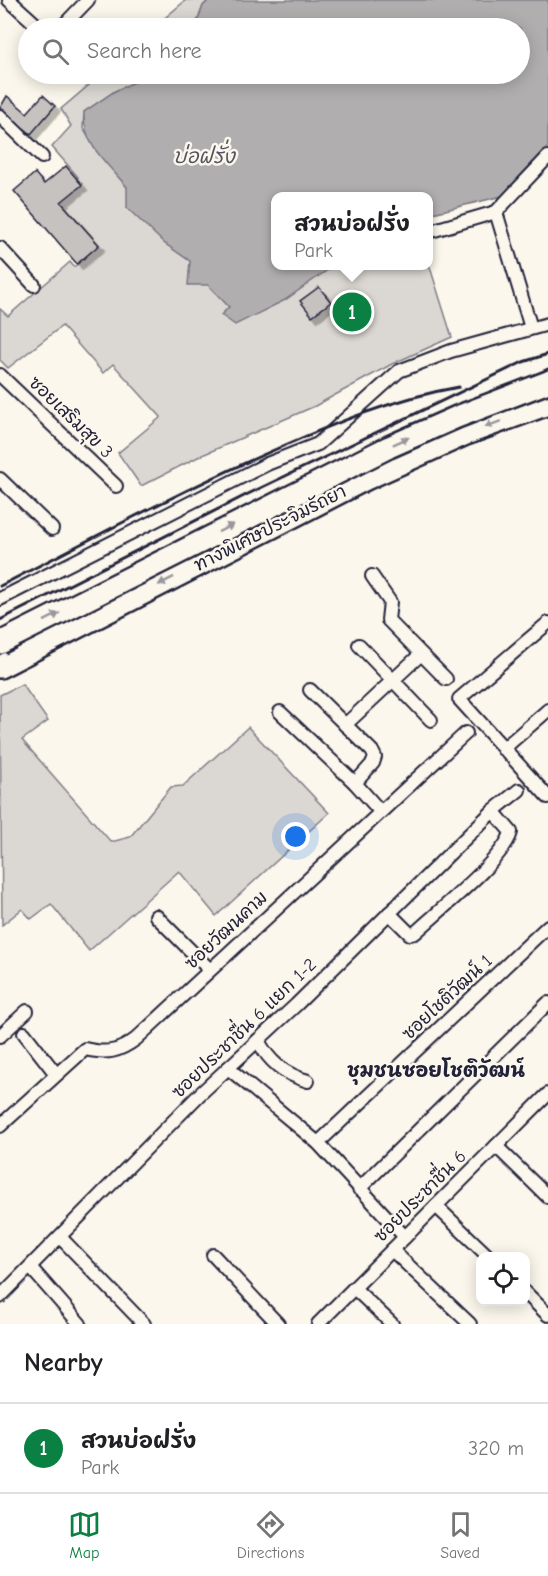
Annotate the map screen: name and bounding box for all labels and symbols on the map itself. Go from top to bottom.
water label: บ่อฝรั่ง [173,139,236,168]
pin: 1 [332,290,372,334]
street label: ซอยเสริมสุข 3 [22,371,118,465]
one-way arrow [484,419,502,429]
one-way arrow [392,437,409,446]
street label: ทางพิเศษประจิมรัถยา [190,480,350,576]
one-way arrow [218,523,235,533]
one-way arrow [157,576,174,586]
one-way arrow [43,612,61,622]
your location [281,822,310,851]
street label: ซอยวัฒนคาม [180,886,272,974]
street label: ซอยประชาชื่น 6 แยก 1-2 [162,948,321,1103]
street label: ซอยโชติวัฒน์ 1 [396,948,497,1044]
district label: ชุมชนซอยโชติวัฒน์ [347,1057,525,1085]
street label: ซอยประชาชื่น 6 [364,1140,471,1247]

